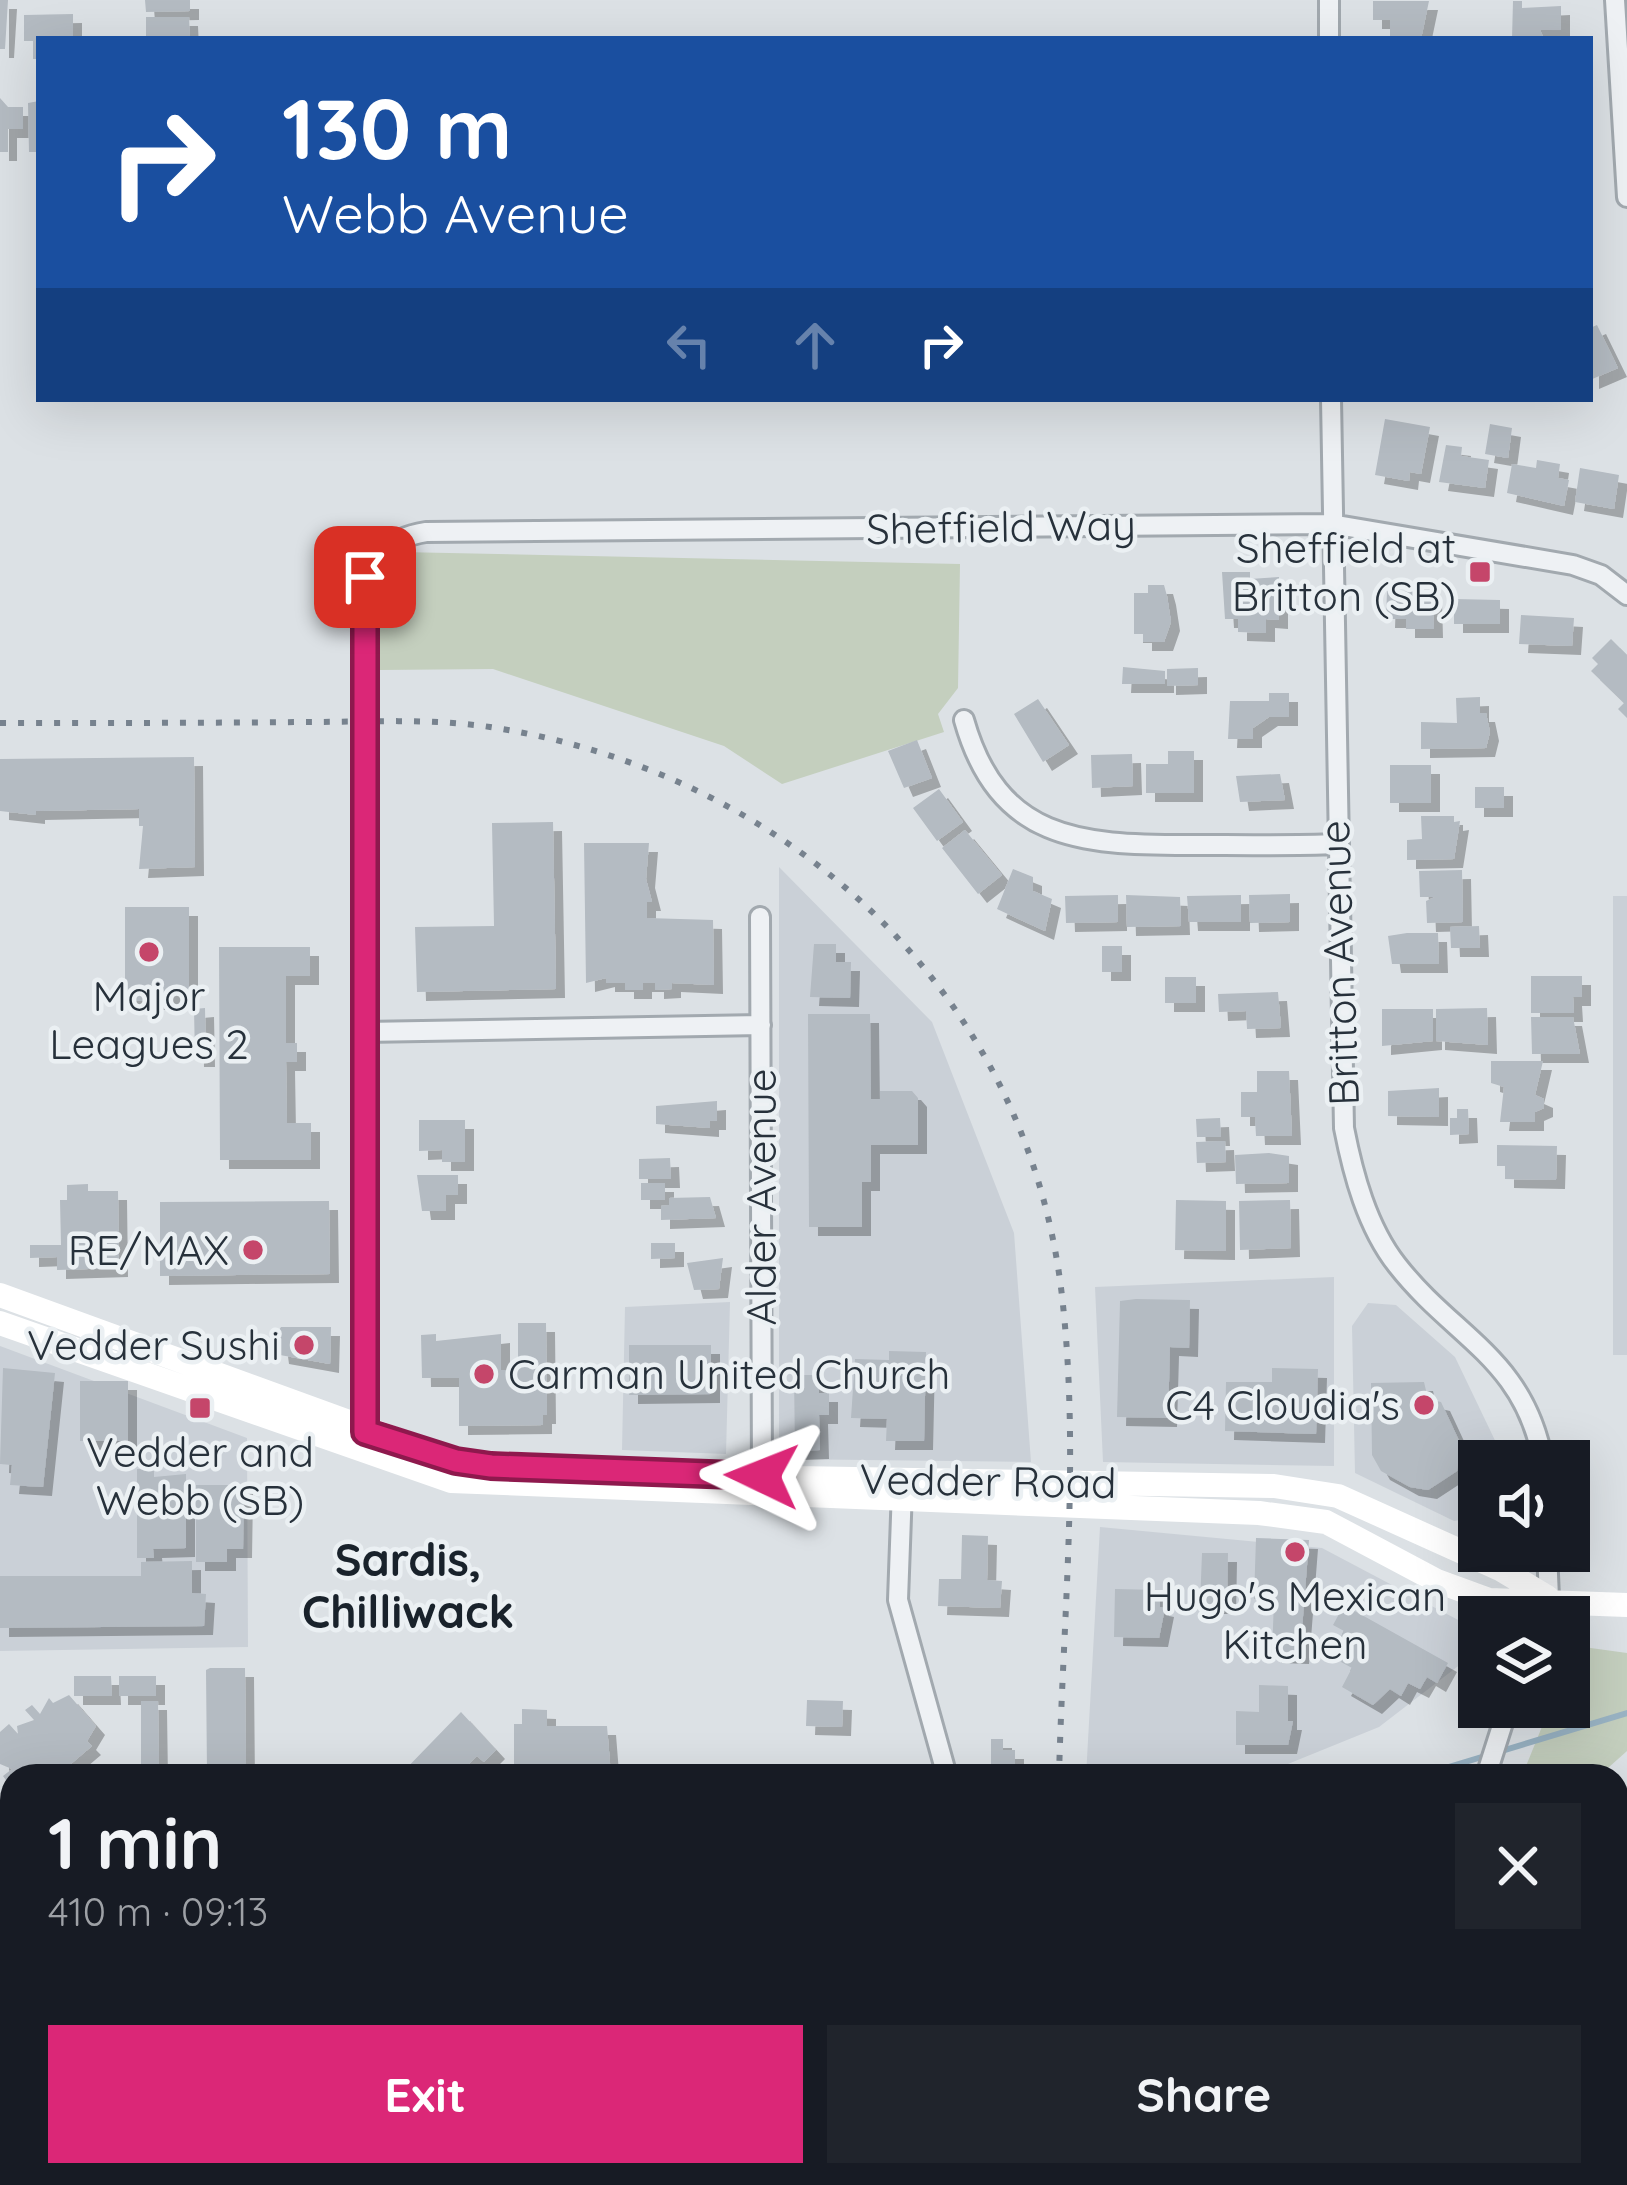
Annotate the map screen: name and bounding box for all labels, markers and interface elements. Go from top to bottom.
text: 130 m [282,75,512,180]
icon: right [84,84,240,240]
text: Webb Avenue [282,179,629,247]
icon: left [656,312,722,378]
icon: ahead [782,312,848,378]
icon: right [908,312,974,378]
street label: Sheffield Way [866,498,1136,555]
place label: Sheffield at Britton (SB) [1232,521,1456,622]
pin [314,526,416,628]
icon: arrive [332,544,398,610]
marker: Sheffield at Britton (SB) [1467,559,1493,585]
street label: Britton Avenue [1307,819,1370,1107]
marker: Major Leagues 2 [136,939,162,965]
place label: Major Leagues 2 [49,969,249,1070]
street label: Alder Avenue [734,1069,787,1325]
place label: RE/MAX [68,1223,229,1276]
marker: RE/MAX [240,1237,266,1263]
place label: Vedder Sushi [27,1318,280,1371]
marker: Vedder Sushi [291,1332,317,1358]
place label: Carman United Church [508,1347,950,1400]
marker: Carman United Church [471,1361,497,1387]
place label: C4 Cloudia's [1165,1378,1400,1431]
marker: C4 Cloudia's [1411,1392,1437,1418]
marker: Vedder and Webb (SB) [187,1395,213,1421]
position arrow [699,1413,825,1539]
place label: Vedder and Webb (SB) [86,1425,314,1526]
map controls [1458,1440,1590,1728]
button: sound [1458,1440,1590,1572]
street label: Vedder Road [859,1452,1117,1509]
district label: Sardis, Chilliwack [302,1531,514,1639]
marker: Hugo's Mexican Kitchen [1282,1539,1308,1565]
place label: Hugo's Mexican Kitchen [1144,1569,1446,1670]
button: layers [1458,1596,1590,1728]
text: 1 min [48,1797,222,1887]
button: close [1455,1803,1581,1929]
text: 410 m · 09:13 [48,1887,268,1936]
button: Exit [48,2025,803,2163]
button: Share [827,2025,1581,2163]

